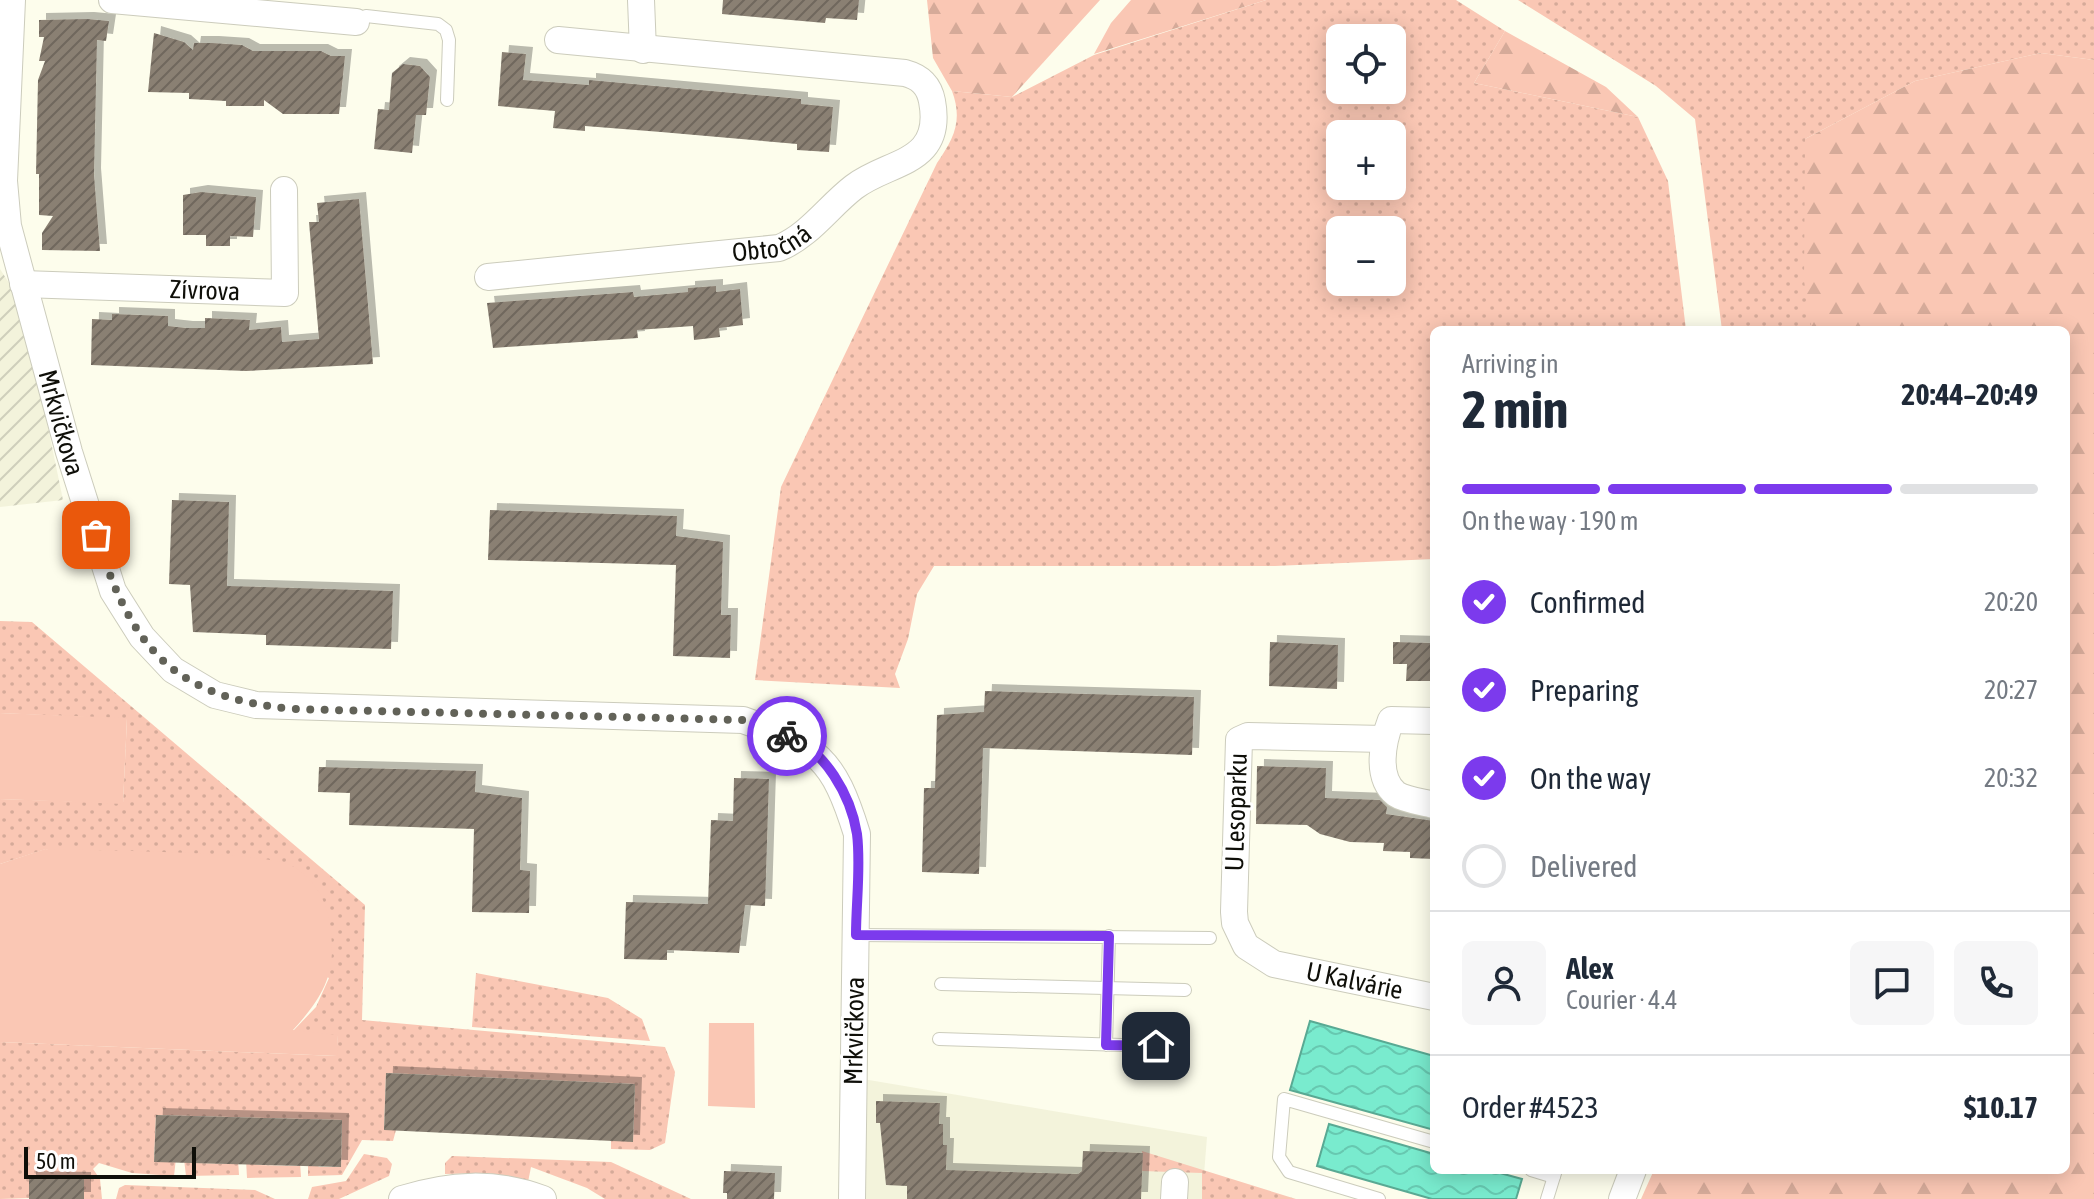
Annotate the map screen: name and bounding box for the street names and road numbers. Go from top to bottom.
street label: Obtočná [731,218,817,268]
street label: Zívrova [169,274,241,306]
street label: Mrkvičkova [32,366,90,479]
street label: U Lesoparku [1219,752,1253,872]
street label: U Kalvárie [1304,956,1405,1005]
street label: Mrkvičkova [838,977,870,1085]

